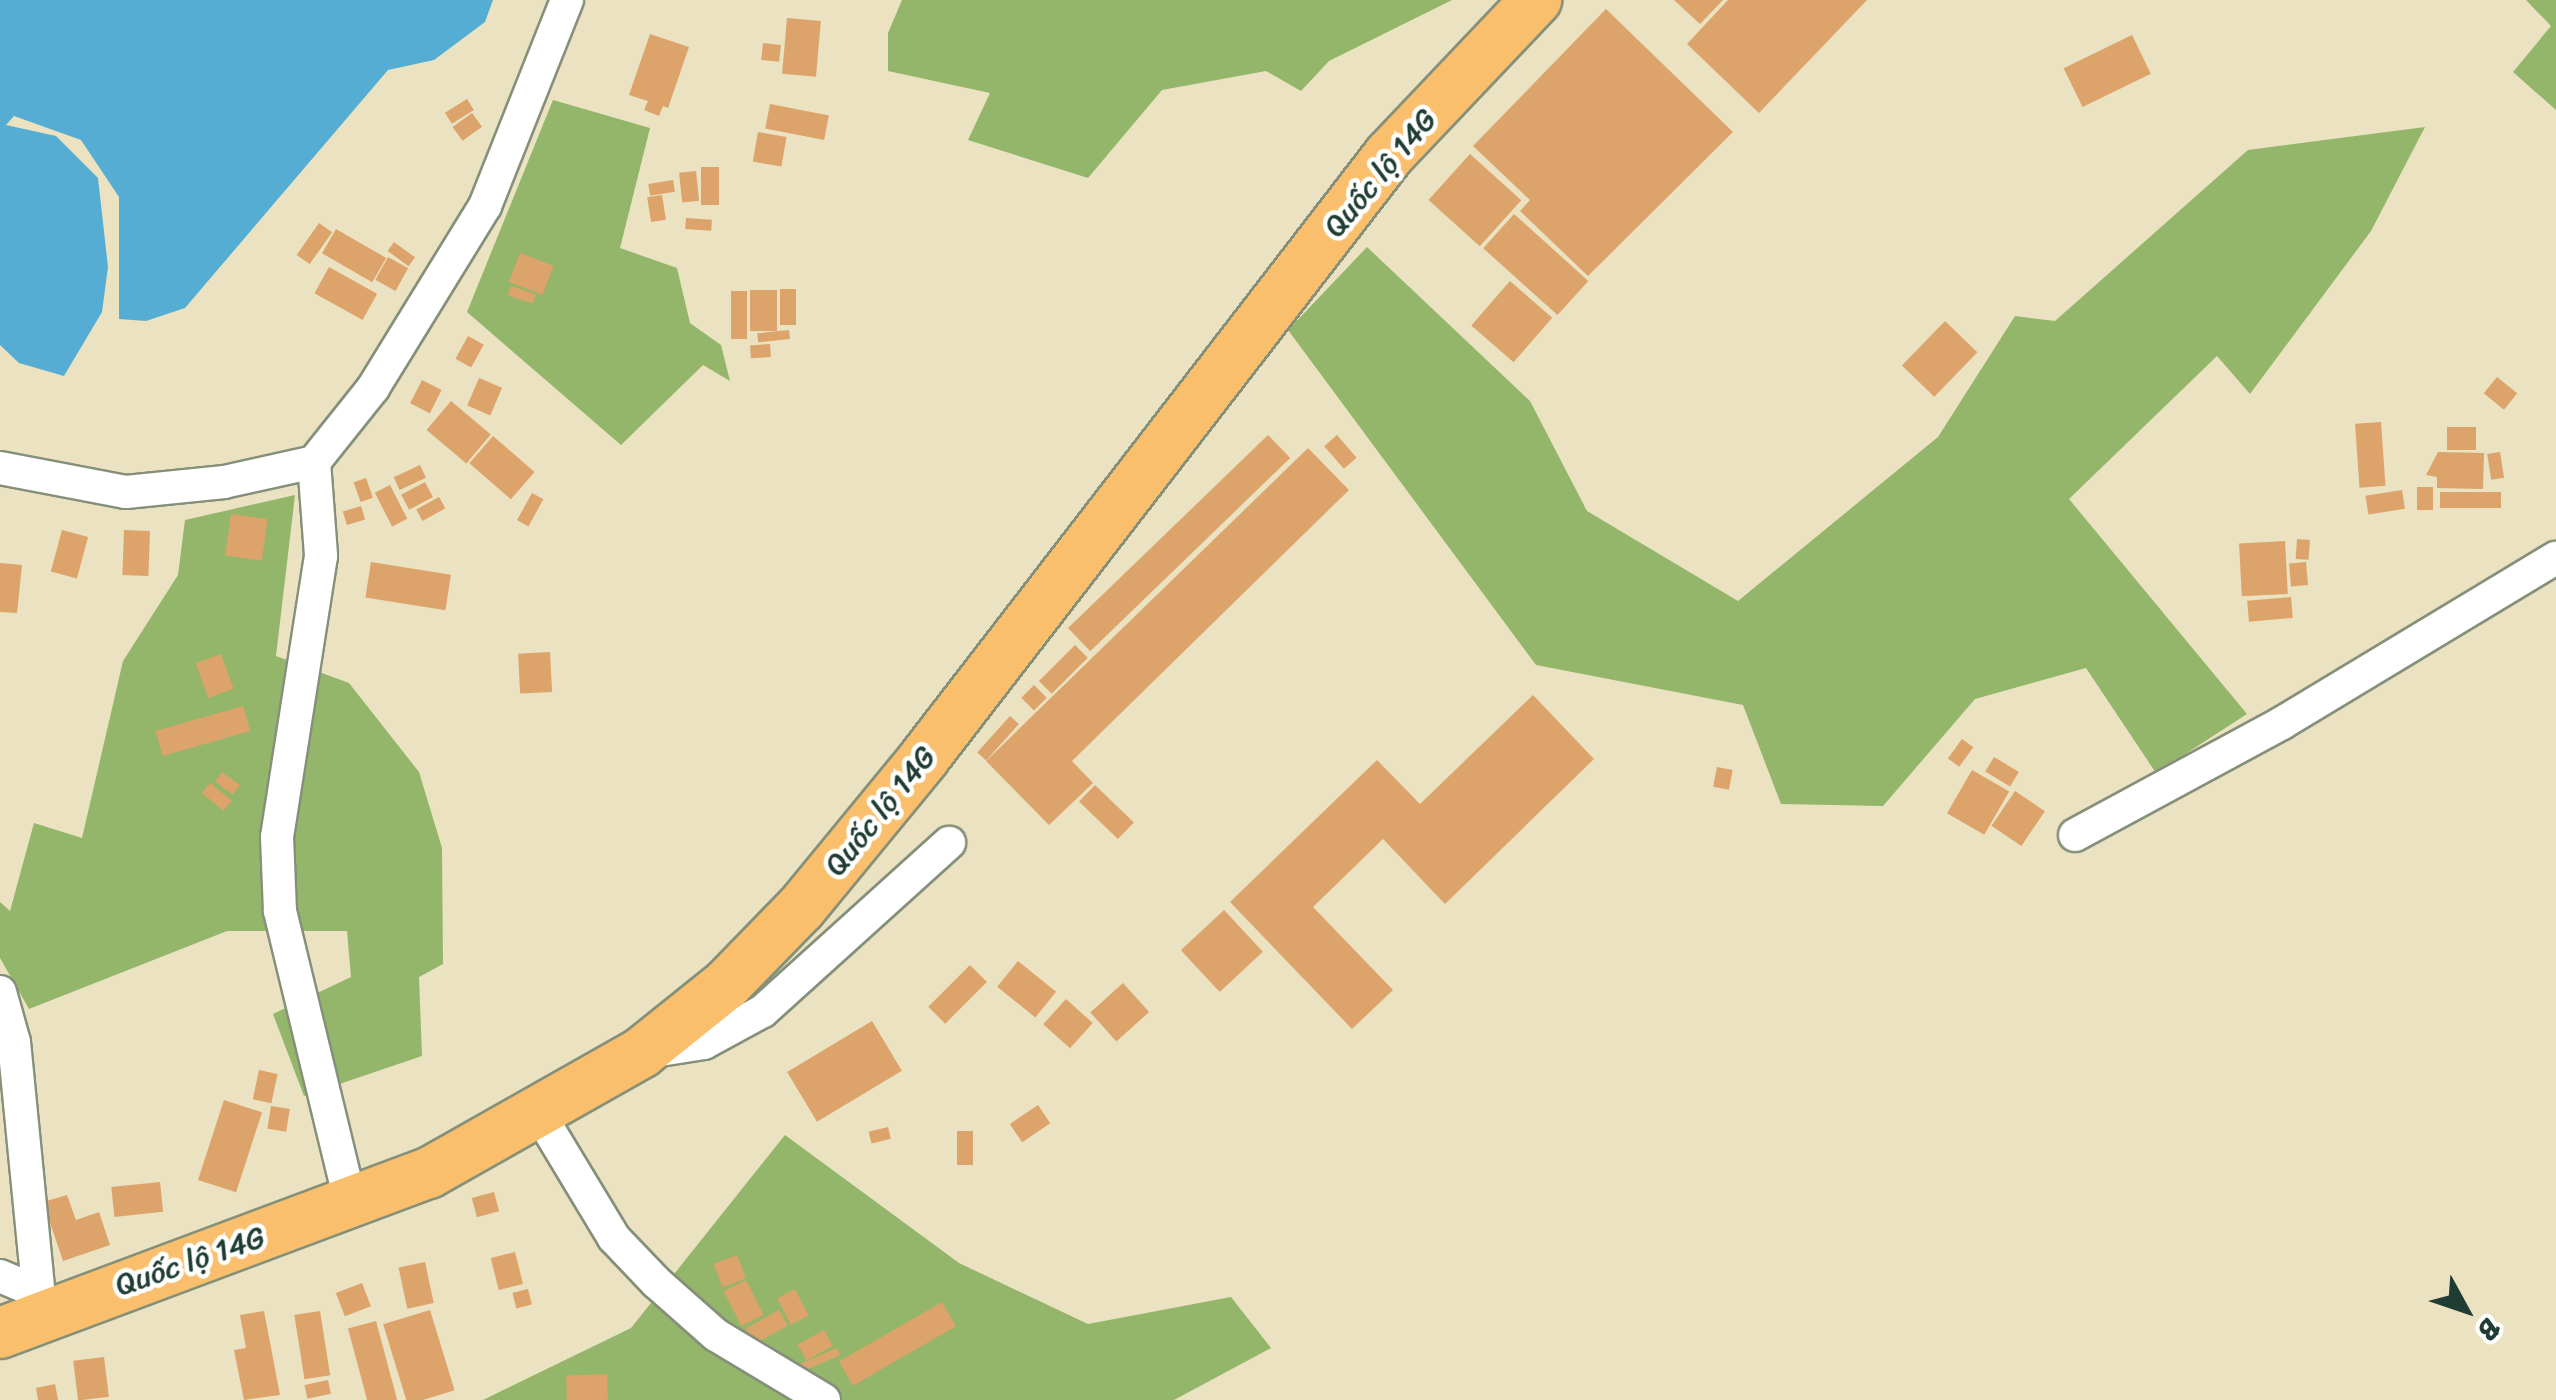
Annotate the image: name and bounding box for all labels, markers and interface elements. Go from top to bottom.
street label: Quốc lộ 14G [1316,102,1444,244]
street label: Quốc lộ 14G [817,739,943,883]
street label: Quốc lộ 14G [111,1219,269,1303]
north arrow [2416,1260,2516,1360]
text: B [2465,1307,2514,1352]

